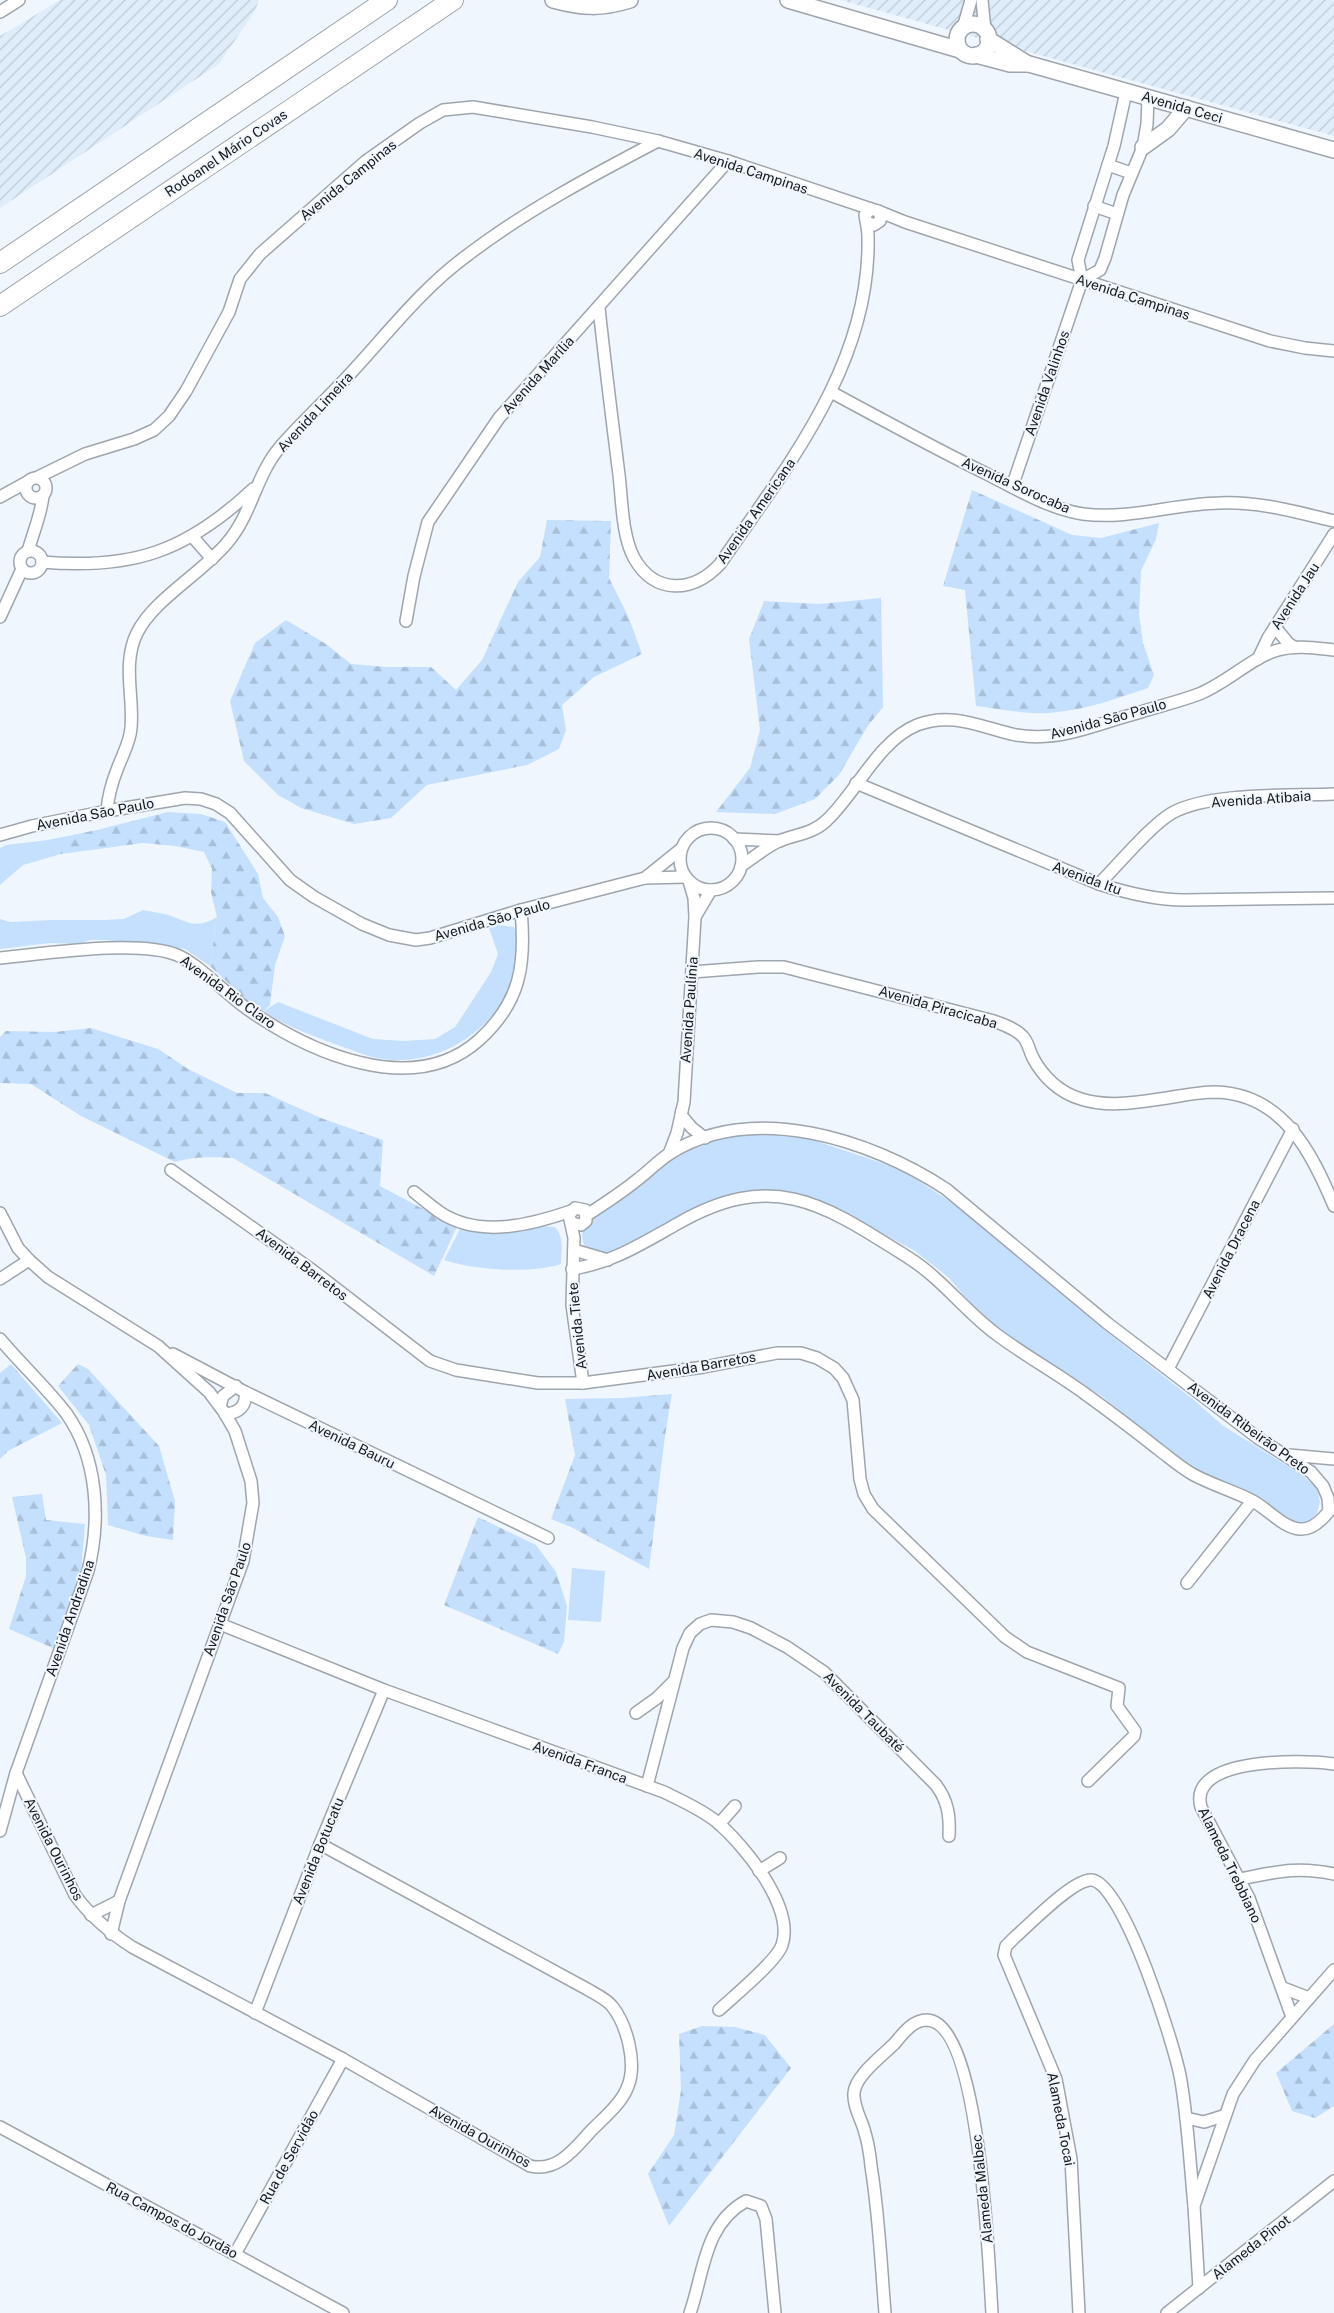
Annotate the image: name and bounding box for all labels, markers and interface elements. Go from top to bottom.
street label: Avenida Ceci [1140,88,1224,126]
street label: Rodoanel Mário Covas [162,106,290,200]
street label: Avenida Campinas [297,136,399,224]
street label: Avenida Campinas [692,145,810,197]
street label: Avenida Campinas [1074,271,1192,323]
street label: Avenida Valinhos [1022,328,1072,438]
street label: Avenida Marília [499,333,577,417]
street label: Avenida Limeira [274,369,356,455]
street label: Avenida Sorocaba [959,454,1073,516]
street label: Avenida Americana [714,455,798,567]
street label: Avenida Jau [1268,560,1322,632]
street label: Avenida São Paulo [1048,696,1168,742]
street label: Avenida Atibaia [1210,788,1312,810]
street label: Avenida São Paulo [35,795,155,833]
street label: Avenida Itu [1050,858,1124,898]
street label: Avenida São Paulo [432,896,552,944]
street label: Avenida Rio Claro [177,952,279,1032]
street label: Avenida Paulínia [677,956,701,1064]
street label: Avenida Piracicaba [877,982,999,1032]
street label: Avenida Dracena [1199,1197,1263,1301]
street label: Avenida Barretos [253,1224,351,1304]
street label: Avenida Tiete [564,1282,590,1370]
street label: Avenida Barretos [645,1349,757,1383]
street label: Avenida Ribeirão Preto [1185,1378,1313,1478]
street label: Avenida Bauru [306,1416,398,1472]
street label: Avenida São Paulo [200,1540,254,1658]
street label: Avenida Andradina [43,1558,97,1678]
street label: Avenida Taubaté [820,1668,908,1756]
street label: Avenida Franca [530,1737,630,1787]
street label: Avenida Ourinhos [21,1795,87,1903]
street label: Avenida Botucatu [289,1795,347,1907]
street label: Alameda Trebbiano [1195,1805,1265,1925]
street label: Alameda Tocai [1044,2071,1078,2167]
street label: Avenida Ourinhos [426,2101,534,2171]
street label: Rua de Servidão [256,2107,322,2207]
street label: Alameda Malbec [968,2134,996,2244]
street label: Rua Campos do Jordão [103,2178,241,2262]
street label: Alameda Pinot [1209,2211,1293,2283]

